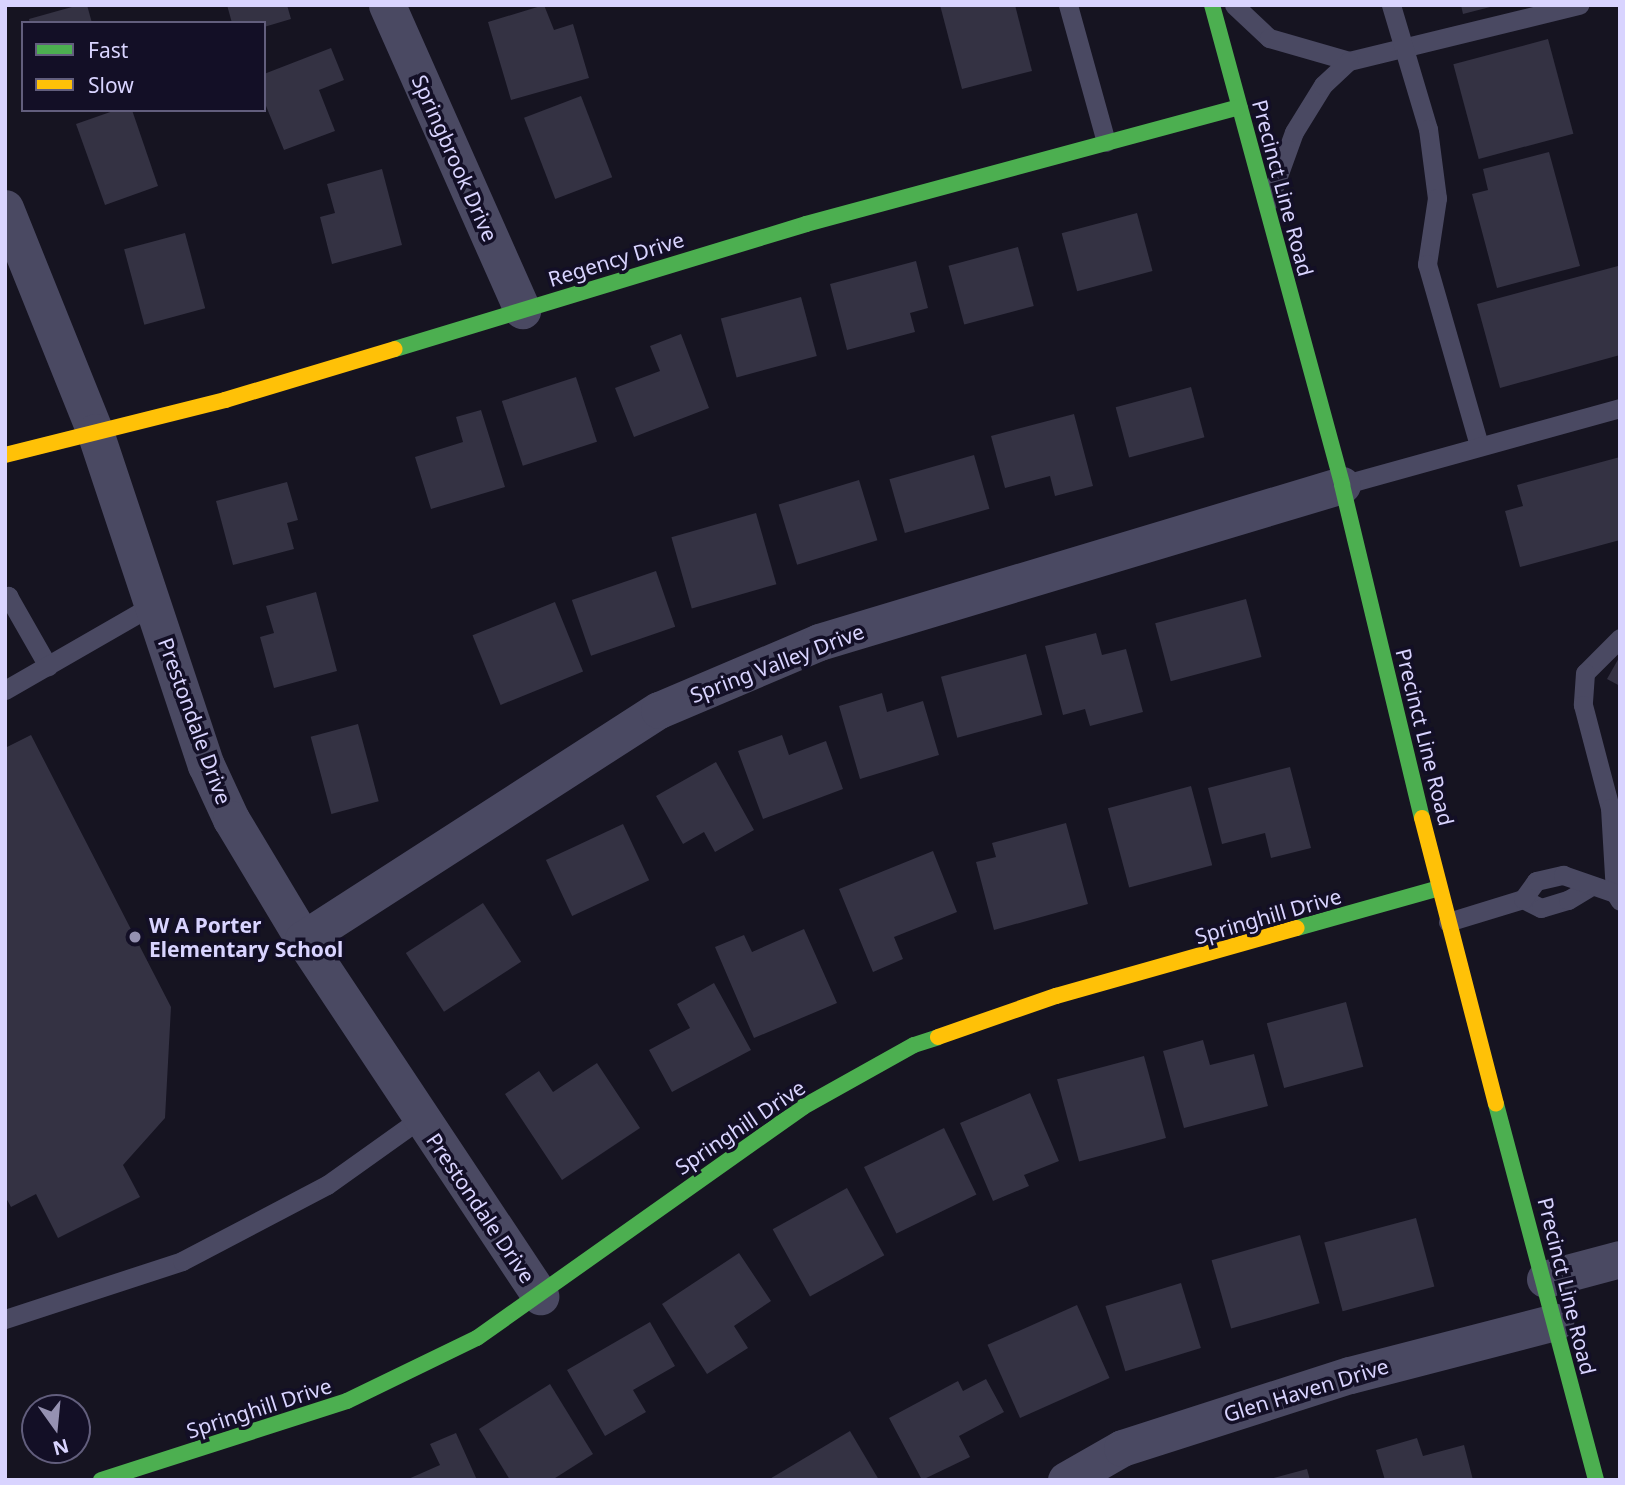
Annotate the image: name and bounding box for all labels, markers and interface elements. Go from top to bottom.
legend [21,21,266,112]
text: Fast [88,36,128,64]
text: Slow [88,71,134,99]
street label: Springbrook Drive [407,71,503,245]
street label: Precinct Line Road [1247,97,1319,279]
street label: Regency Drive [545,226,687,292]
street label: Spring Valley Drive [686,618,868,708]
street label: Prestondale Drive [153,634,237,808]
street label: Precinct Line Road [1391,646,1459,828]
street label: Springhill Drive [1192,883,1344,949]
place label: W A Porter Elementary School [149,912,343,962]
marker: W A Porter Elementary School [127,929,143,945]
street label: Springhill Drive [670,1074,810,1180]
street label: Prestondale Drive [421,1128,541,1288]
street label: Precinct Line Road [1533,1195,1601,1377]
street label: Glen Haven Drive [1220,1353,1392,1427]
street label: Springhill Drive [183,1373,335,1443]
north arrow [21,1394,91,1464]
text: N [50,1433,72,1462]

